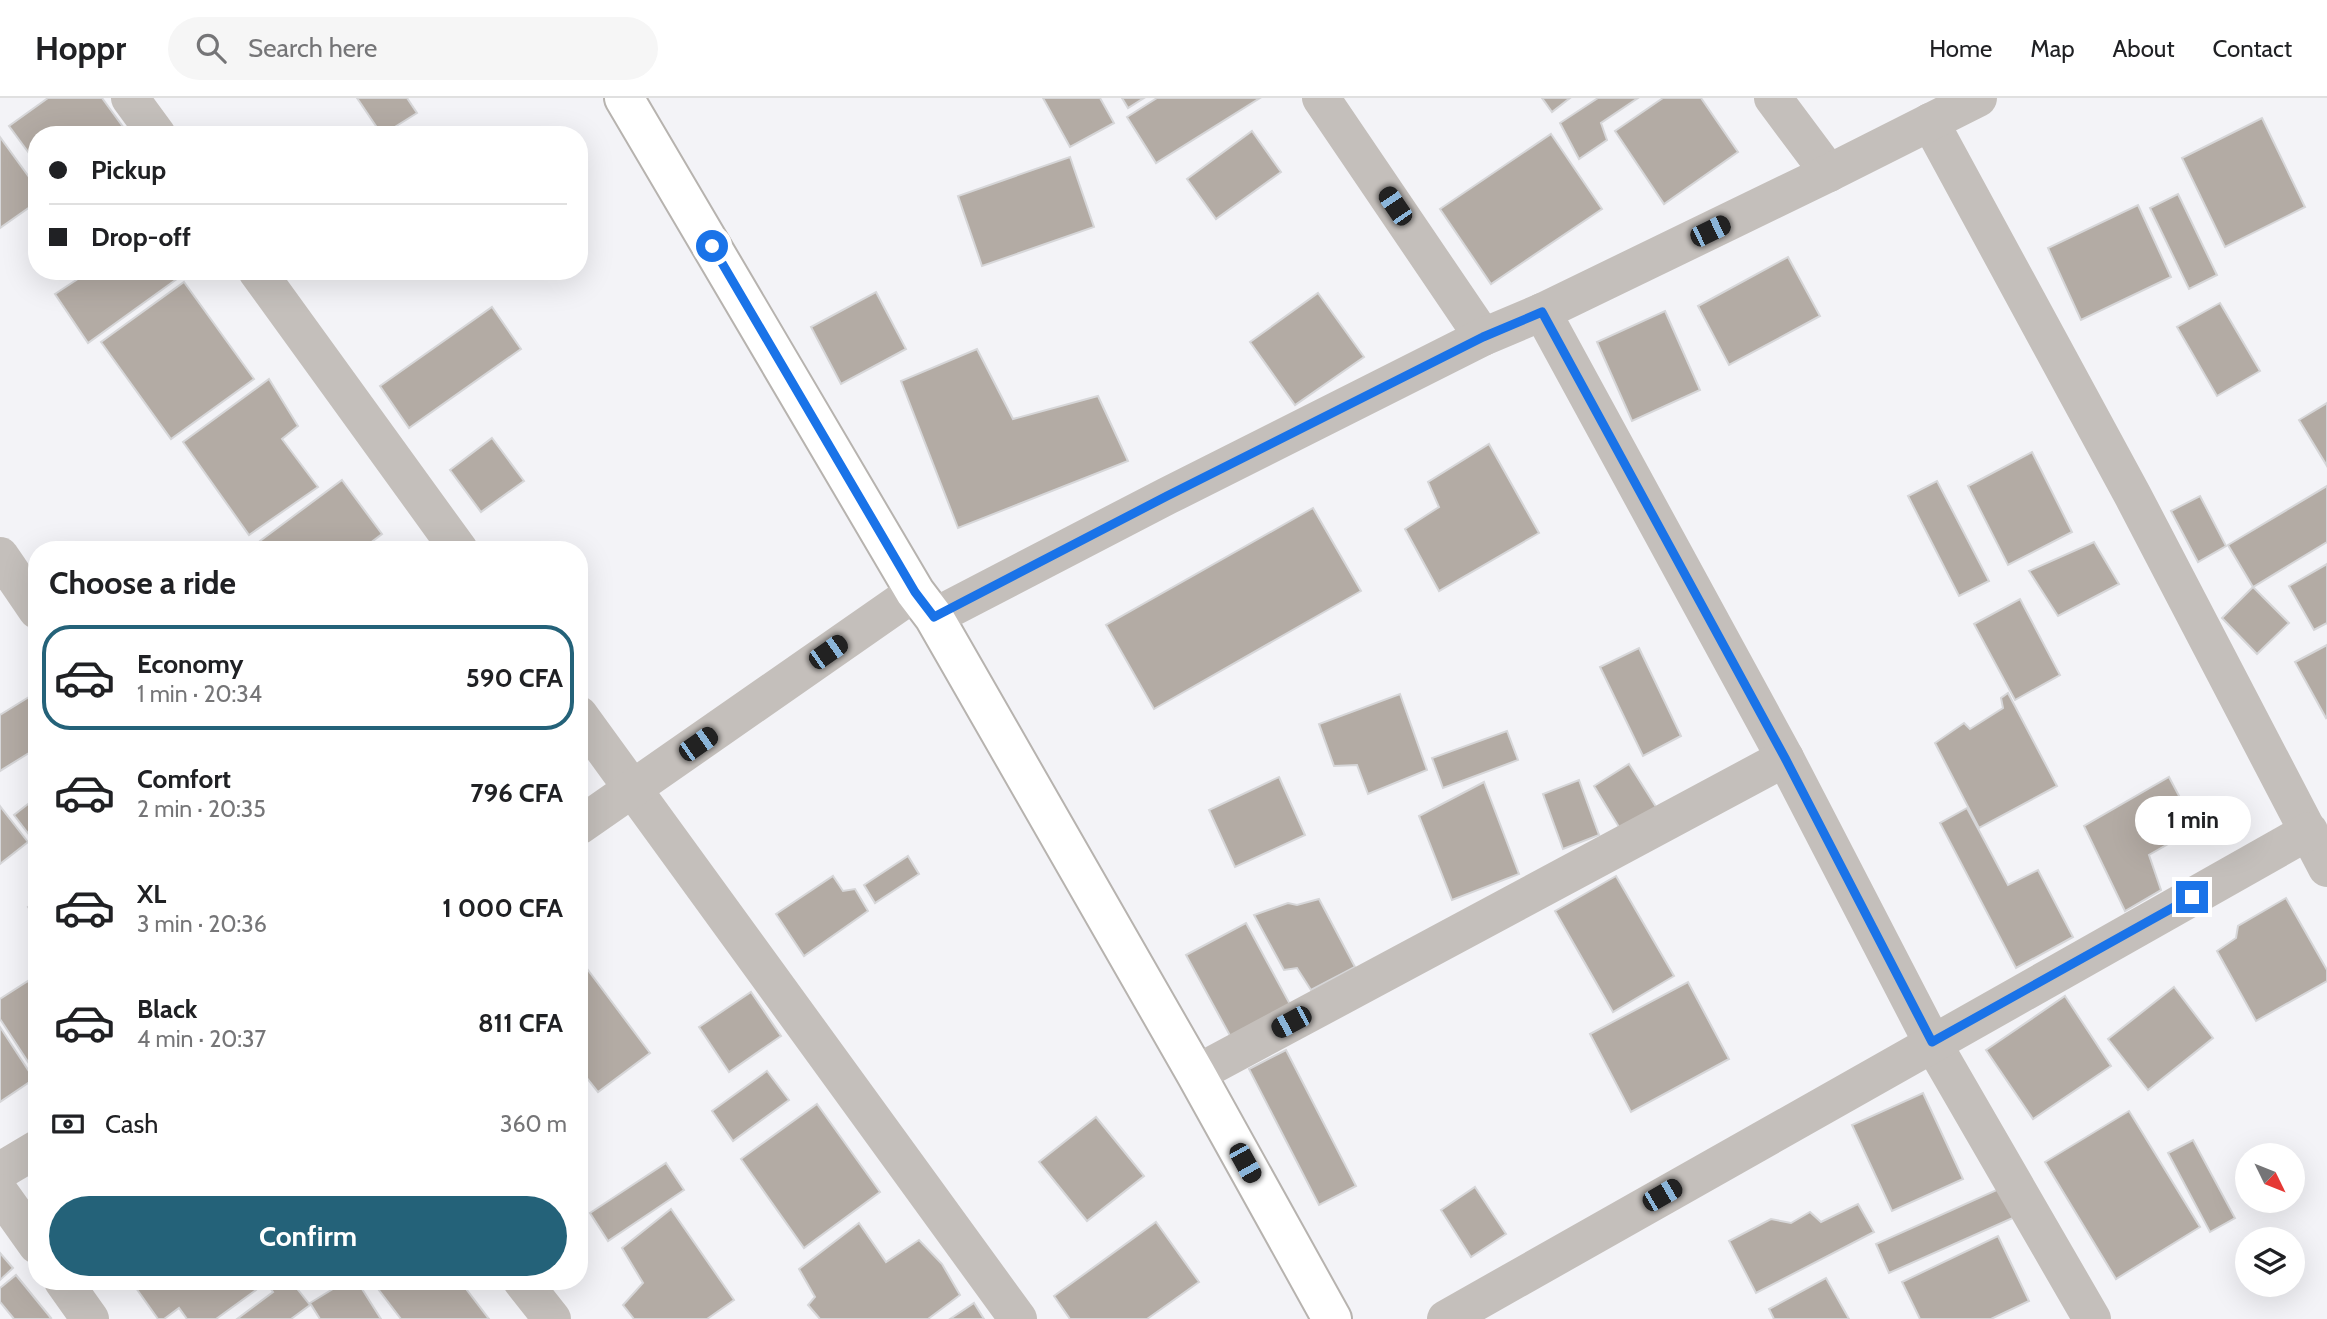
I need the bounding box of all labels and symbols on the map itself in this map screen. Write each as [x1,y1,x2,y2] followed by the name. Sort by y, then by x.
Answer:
[1375,183,1416,229] car
[1687,212,1734,250] car
[696,230,728,262] route start
[805,631,852,673] car
[675,723,722,765] car
[2134,796,2250,844] callout: 1 min
[2176,881,2208,913] route end
[1268,1003,1315,1041] car
[1226,1140,1265,1186] car
[2235,1143,2305,1213] north arrow
[1639,1175,1686,1215] car

